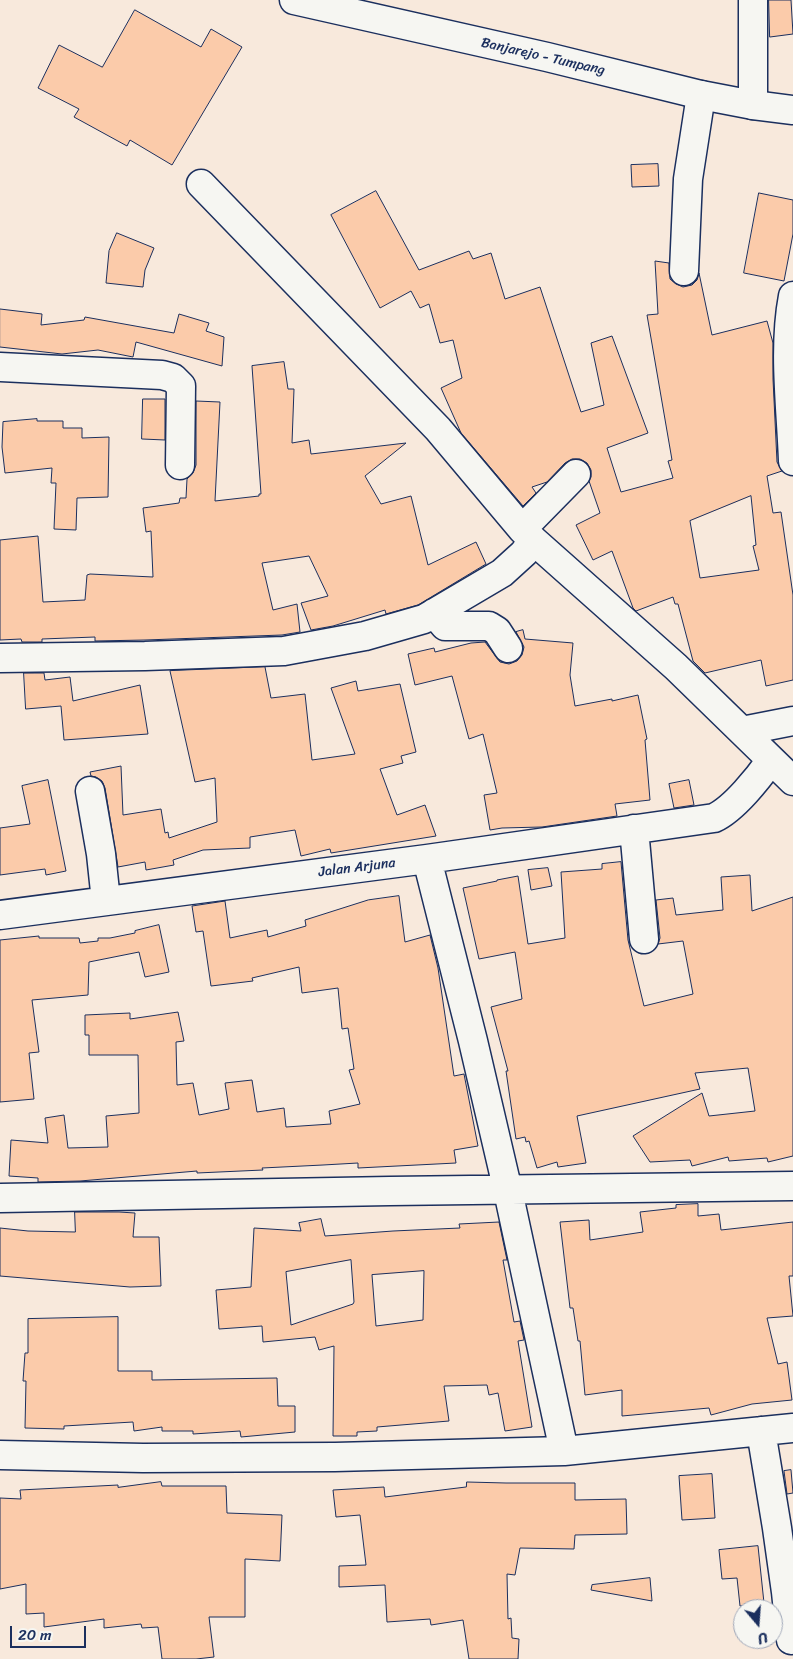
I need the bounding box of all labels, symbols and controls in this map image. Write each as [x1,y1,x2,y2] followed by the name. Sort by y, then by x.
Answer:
[479,35,607,79] street label: Banjarejo - Tumpang
[318,855,396,881] street label: Jalan Arjuna
[733,1599,783,1649] north arrow
[12,1616,89,1648] scale bar
[18,1622,52,1648] text: 20 m
[754,1624,771,1651] text: U

